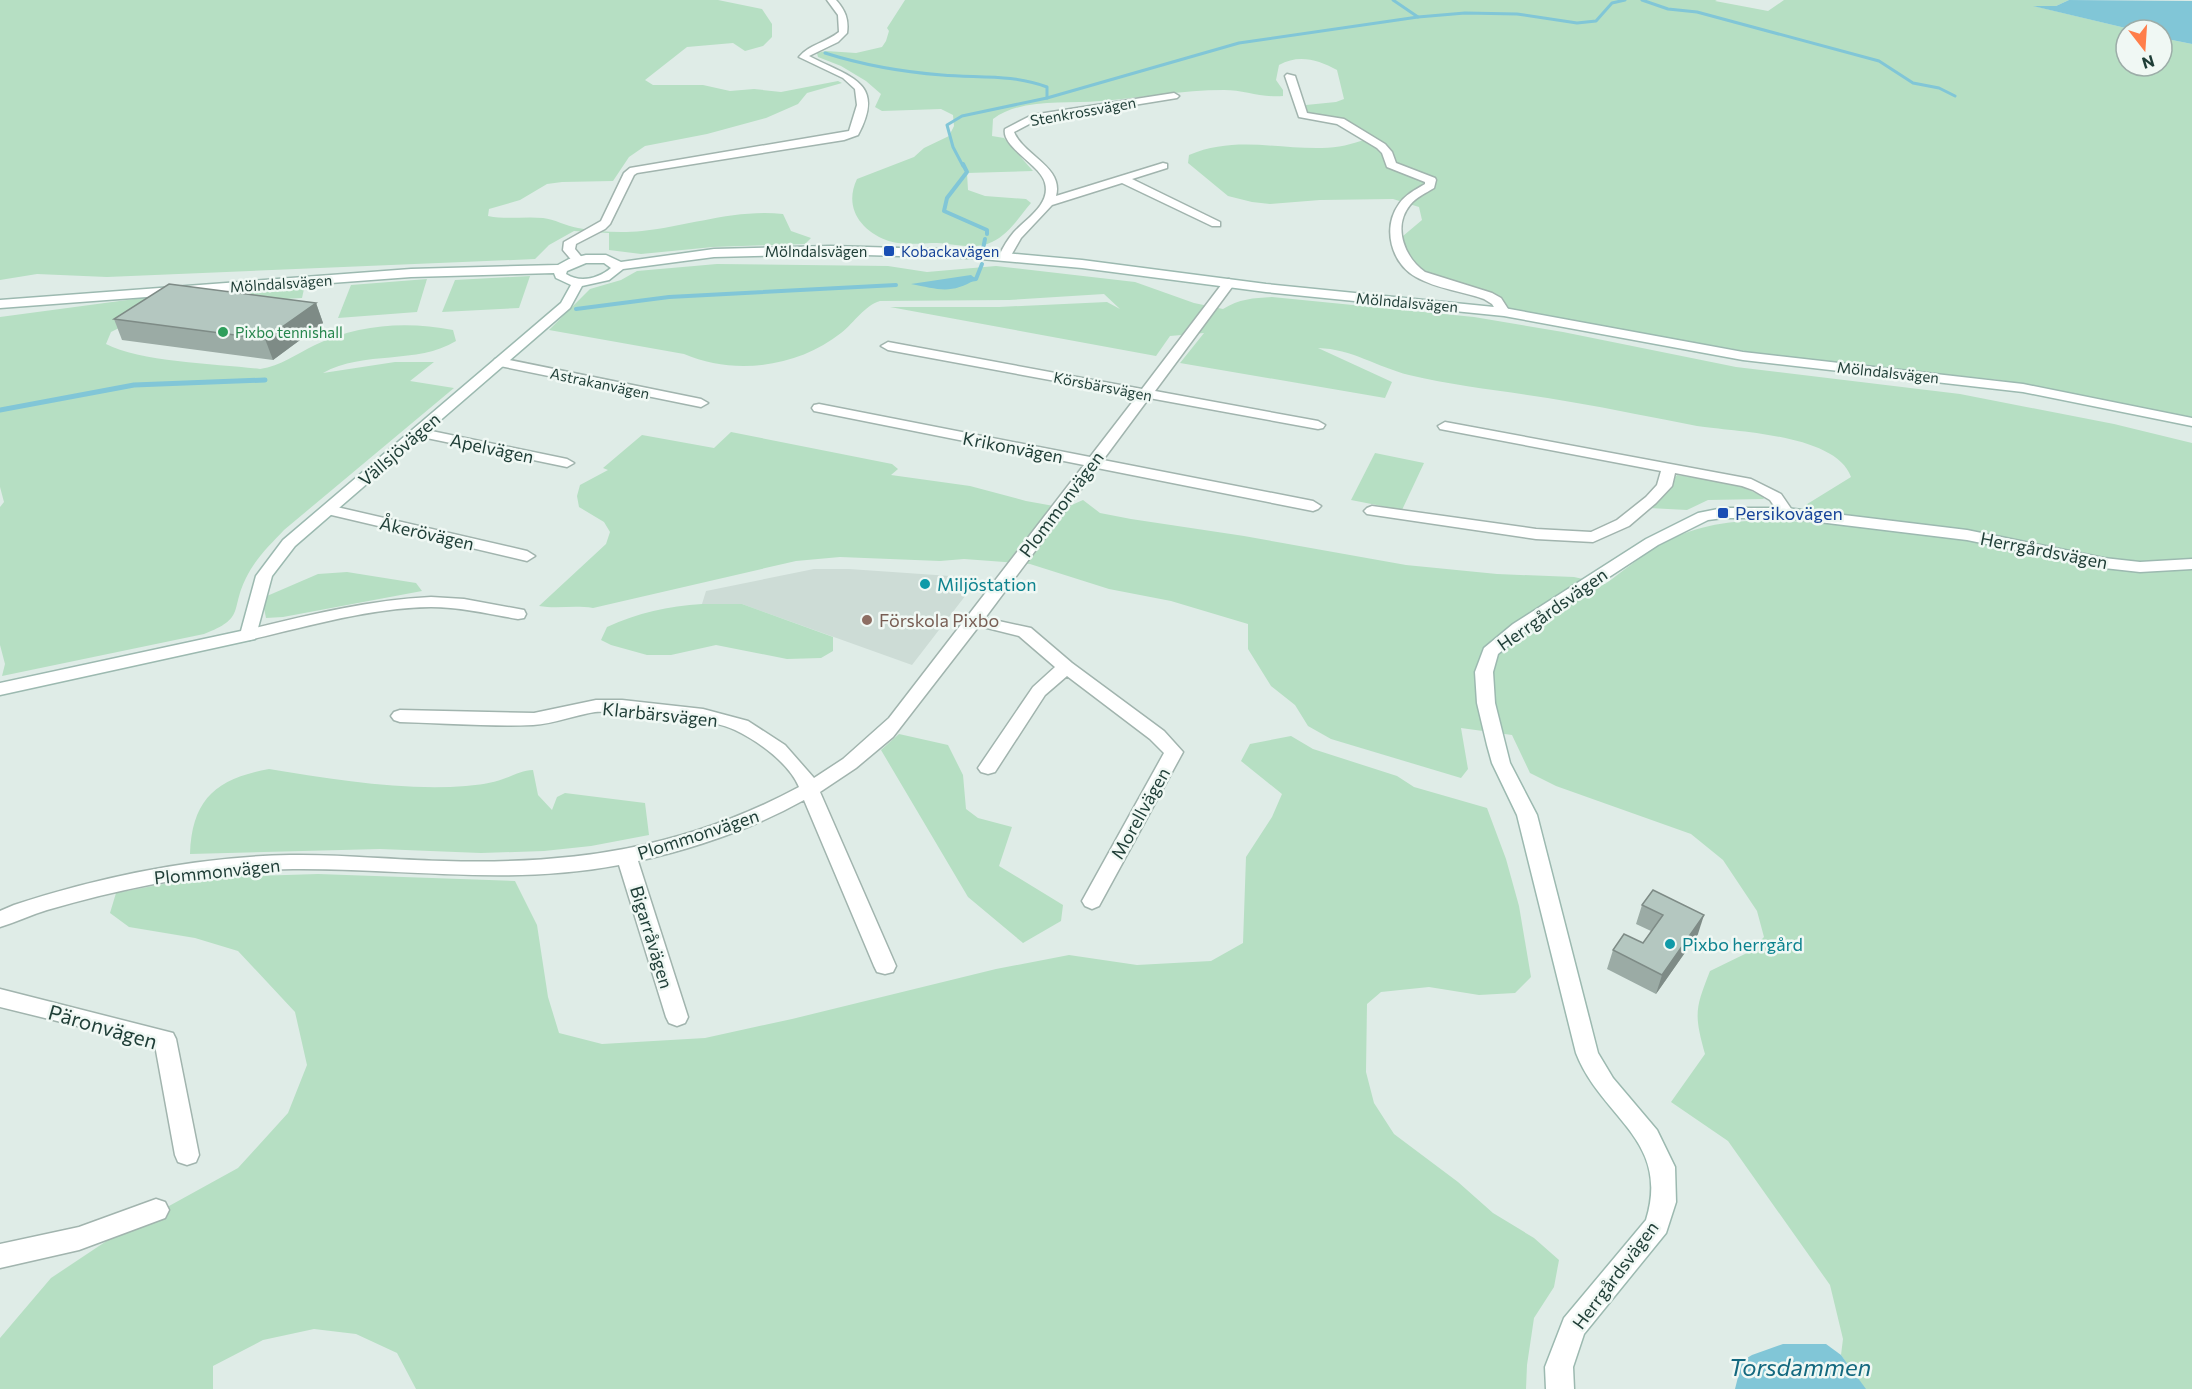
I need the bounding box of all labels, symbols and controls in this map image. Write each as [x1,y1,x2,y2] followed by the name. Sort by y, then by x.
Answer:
[2114,18,2174,78] north arrow
[2140,52,2157,74] text: N
[1029,93,1137,129] street label: Stenkrossvägen
[765,242,867,260] street label: Mölndalsvägen
[901,242,999,260] place label: Kobackavägen
[882,244,896,258] marker: Kobackavägen
[229,270,333,296] street label: Mölndalsvägen
[1355,289,1459,315] street label: Mölndalsvägen
[235,323,343,341] place label: Pixbo tennishall
[216,325,230,339] marker: Pixbo tennishall
[1836,358,1940,386] street label: Mölndalsvägen
[549,364,651,402] street label: Astrakanvägen
[1052,368,1154,404] street label: Körsbärsvägen
[354,408,444,490] street label: Vällsjövägen
[961,426,1065,468] street label: Krikonvägen
[448,428,536,468] street label: Apelvägen
[1014,447,1108,561] street label: Plommonvägen
[1735,502,1843,524] place label: Persikovägen
[1716,506,1730,520] marker: Persikovägen
[378,511,476,555] street label: Åkerövägen
[1978,527,2110,573] street label: Herrgårdsvägen
[1493,563,1611,655] street label: Herrgårdsvägen
[937,573,1037,595] place label: Miljöstation
[918,577,932,591] marker: Miljöstation
[879,609,999,631] place label: Förskola Pixbo
[860,613,874,627] marker: Förskola Pixbo
[601,697,719,731] street label: Klarbärsvägen
[1106,763,1174,863] street label: Morellvägen
[634,804,762,864] street label: Plommonvägen
[153,853,281,889] street label: Plommonvägen
[626,883,678,991] street label: Bigarråvägen
[1682,933,1803,955] place label: Pixbo herrgård
[1663,937,1677,951] marker: Pixbo herrgård
[46,999,160,1053] street label: Päronvägen
[1567,1217,1663,1333] street label: Herrgårdsvägen
[1729,1352,1871,1381] water label: Torsdammen

